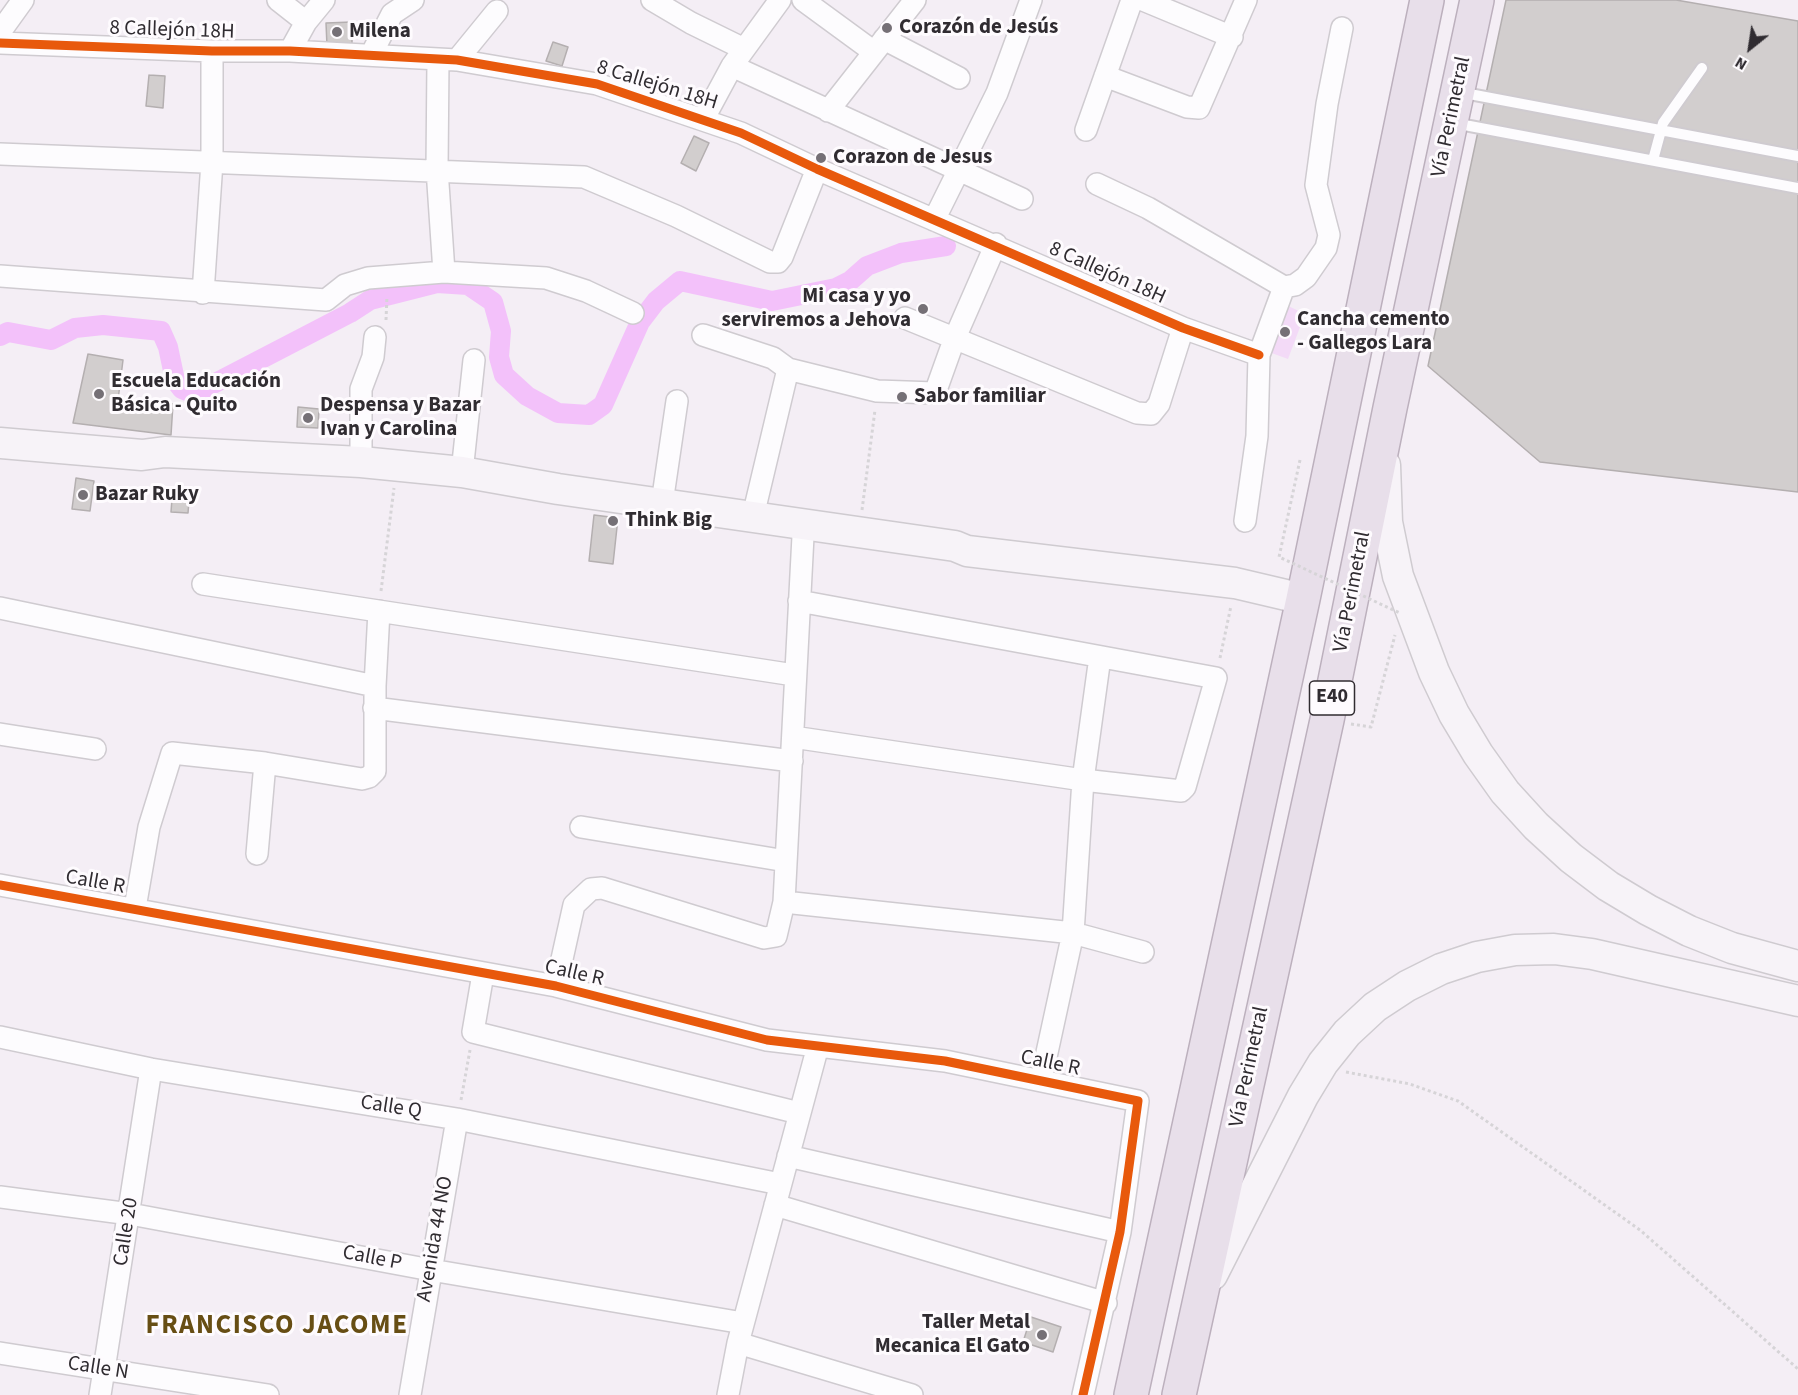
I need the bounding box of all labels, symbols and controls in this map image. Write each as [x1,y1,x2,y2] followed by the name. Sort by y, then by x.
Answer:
[899,15,1058,41] place label: Corazón de Jesús
[109,16,235,46] street label: 8 Callejón 18H
[1720,18,1780,78] north arrow
[349,19,411,45] place label: Milena
[880,21,894,35] marker: Corazón de Jesús
[330,25,344,39] marker: Milena
[1731,51,1751,76] text: N
[1427,54,1477,180] street label: Vía Perimetral
[593,56,721,116] street label: 8 Callejón 18H
[833,145,992,171] place label: Corazon de Jesus
[814,151,828,165] marker: Corazon de Jesus
[1045,237,1169,311] street label: 8 Callejón 18H
[722,284,911,334] place label: Mi casa y yo serviremos a Jehova
[916,302,930,316] marker: Mi casa y yo serviremos a Jehova
[1297,307,1450,357] place label: Cancha cemento - Gallegos Lara
[1278,325,1292,339] marker: Cancha cemento - Gallegos Lara
[111,369,281,419] place label: Escuela Educación Básica - Quito
[914,384,1046,410] place label: Sabor familiar
[92,387,106,401] marker: Escuela Educación Básica - Quito
[895,390,909,404] marker: Sabor familiar
[320,393,481,443] place label: Despensa y Bazar Ivan y Carolina
[301,411,315,425] marker: Despensa y Bazar Ivan y Carolina
[95,482,199,508] place label: Bazar Ruky
[76,488,90,502] marker: Bazar Ruky
[625,508,712,534] place label: Think Big
[606,514,620,528] marker: Think Big
[1329,529,1377,655] street label: Vía Perimetral
[1310,681,1354,715] road number: E40
[63,865,127,901] street label: Calle R
[542,955,606,993] street label: Calle R
[1225,1004,1275,1130] street label: Vía Perimetral
[1018,1045,1082,1083] street label: Calle R
[358,1091,424,1125] street label: Calle Q
[413,1174,459,1304] street label: Avenida 44 NO
[109,1196,145,1268] street label: Calle 20
[340,1241,404,1277] street label: Calle P
[875,1310,1030,1360] place label: Taller Metal Mecanica El Gato
[146,1311,408,1343] district label: FRANCISCO JACOME
[1035,1328,1049,1342] marker: Taller Metal Mecanica El Gato
[66,1352,130,1386] street label: Calle N

